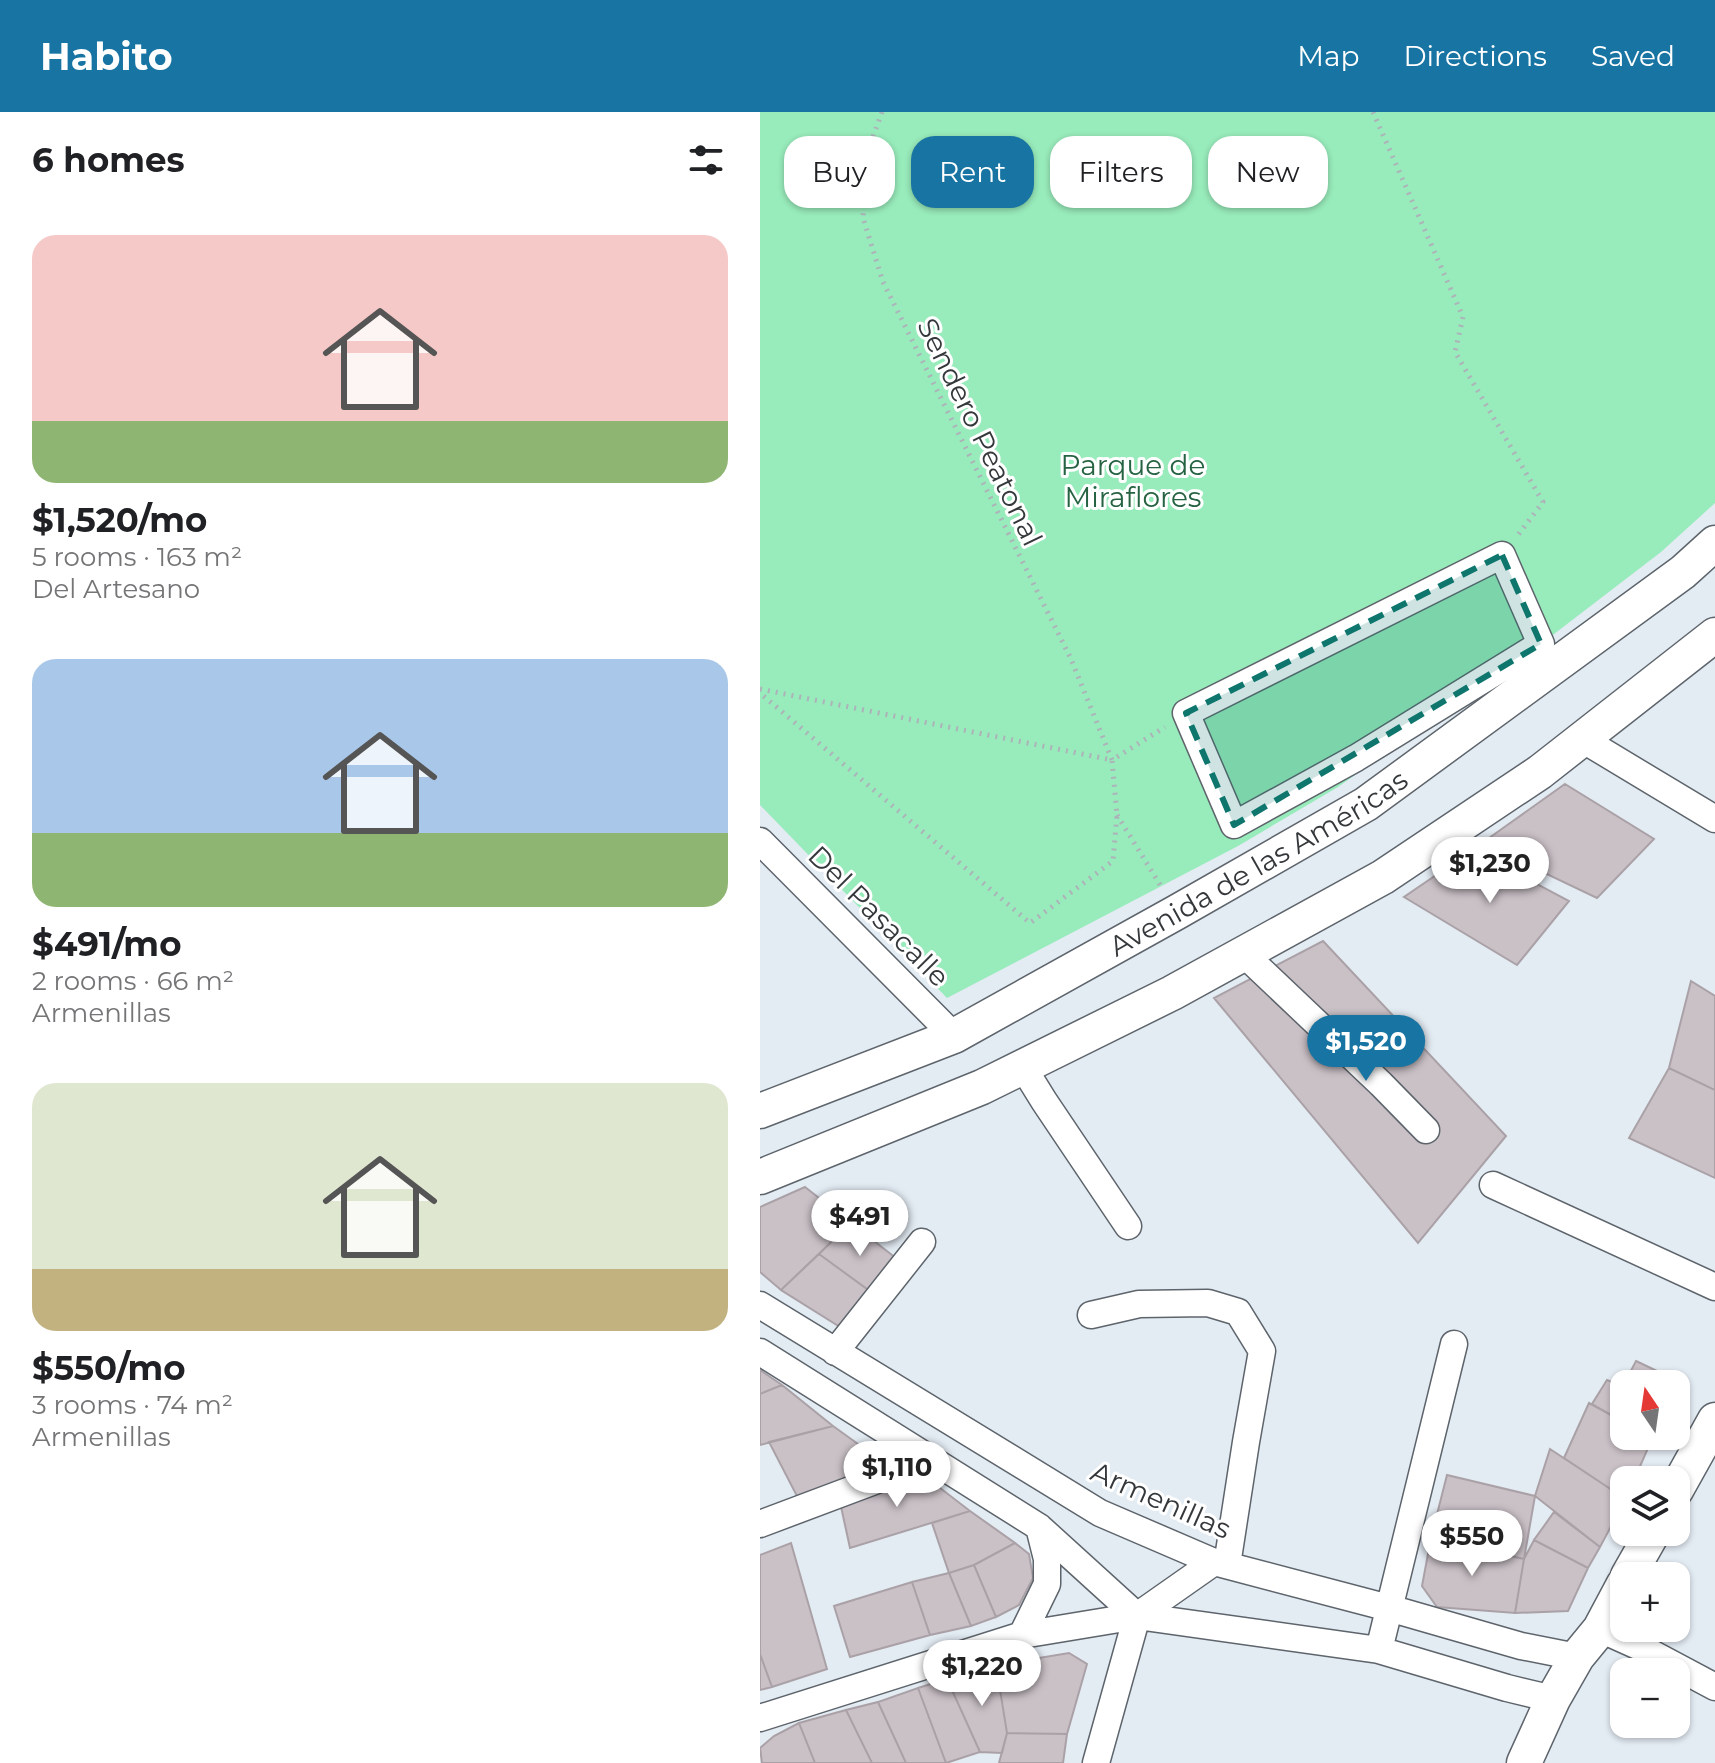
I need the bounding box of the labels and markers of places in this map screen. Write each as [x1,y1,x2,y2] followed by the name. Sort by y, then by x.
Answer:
[1425,837,1555,905] pin: $1,230
[1301,1015,1431,1083] pin: $1,520
[813,1190,907,1258] pin: $491
[832,1441,962,1509] pin: $1,110
[1425,1510,1519,1578] pin: $550
[917,1640,1047,1708] pin: $1,220

